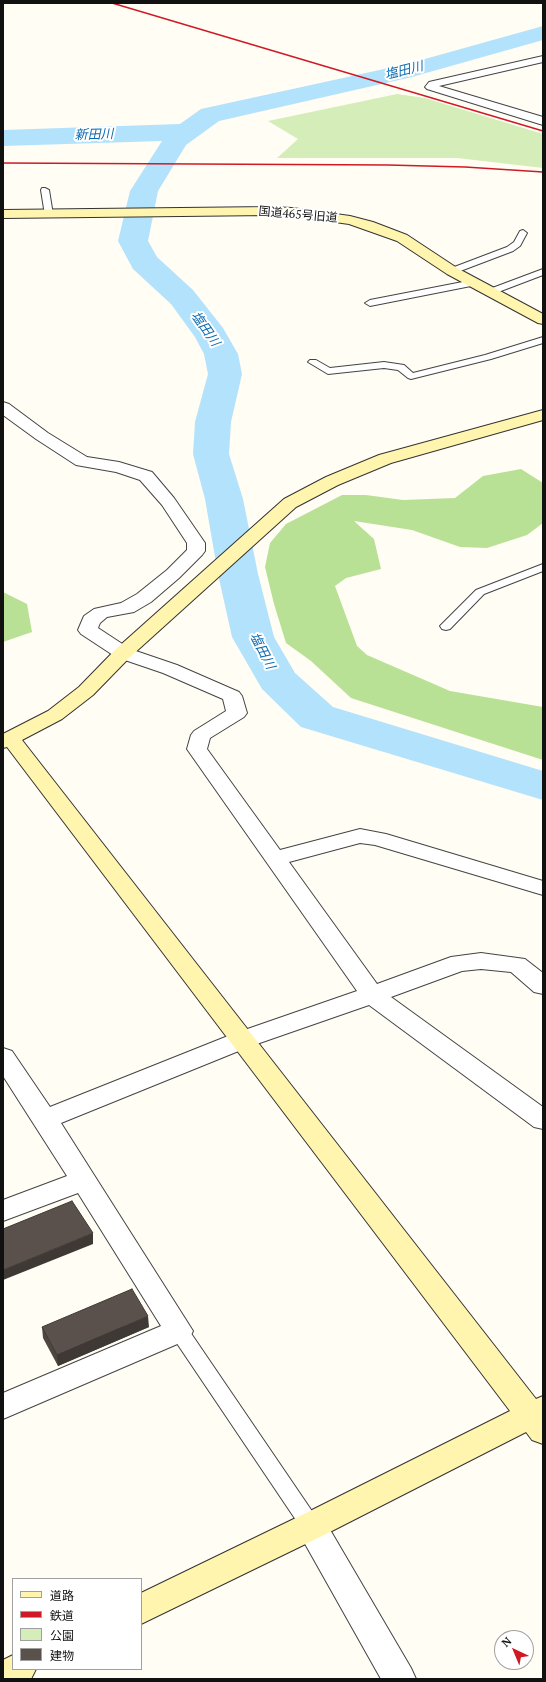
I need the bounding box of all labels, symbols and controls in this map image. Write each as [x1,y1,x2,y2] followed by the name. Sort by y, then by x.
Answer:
[383,59,425,83] water label: 塩田川
[74,127,114,143] water label: 新田川
[258,204,338,226] street label: 国道465号旧道
[187,309,223,349] water label: 塩田川
[246,630,278,672] water label: 塩田川
[12,1578,142,1670] legend
[50,1588,74,1603] text: 道路
[50,1608,74,1623] text: 鉄道
[50,1628,74,1643] text: 公園
[494,1630,534,1670] north arrow
[498,1634,514,1650] text: N
[50,1648,74,1663] text: 建物

